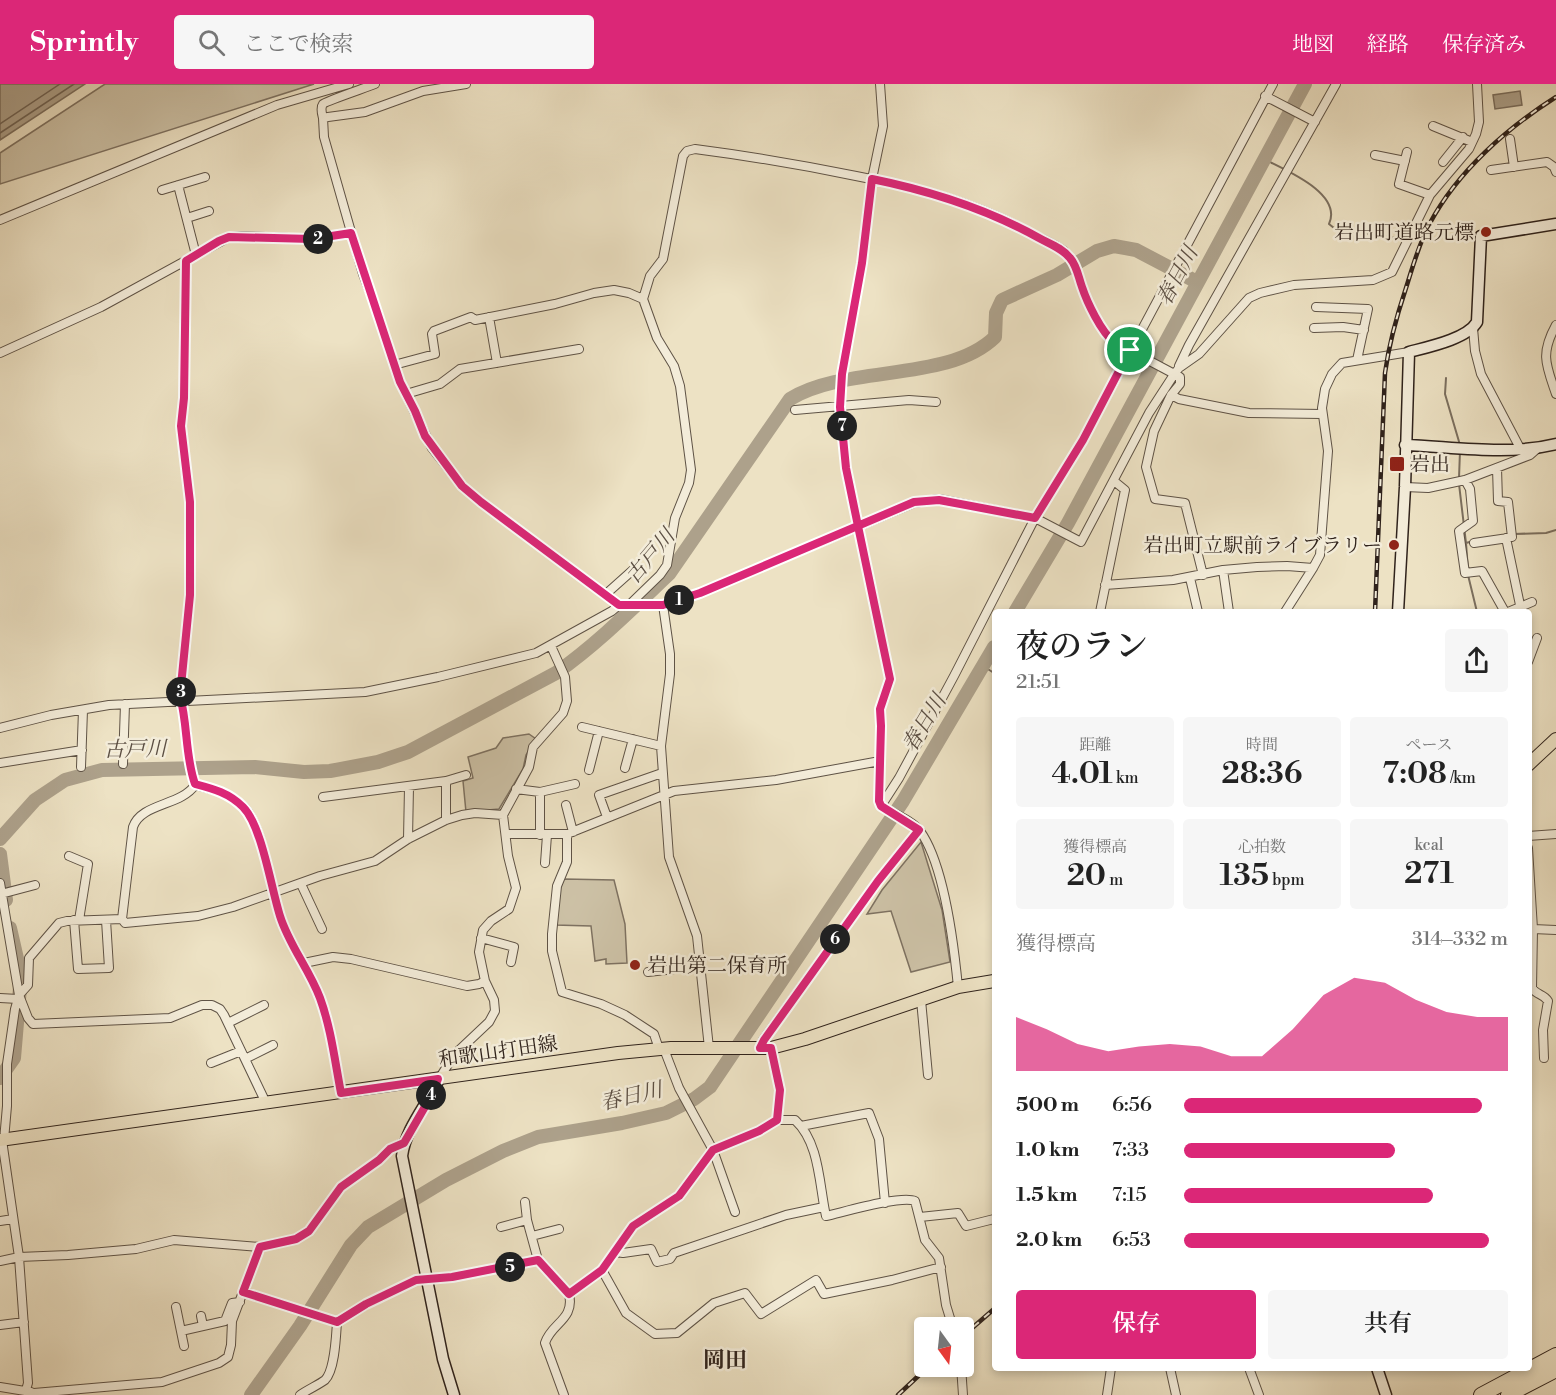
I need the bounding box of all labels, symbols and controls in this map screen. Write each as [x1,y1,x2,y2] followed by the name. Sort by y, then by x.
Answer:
[174,15,594,69] search box
[30,25,138,60] text: Sprintly
[195,26,228,59] icon: search
[243,31,353,58] text: ここで検索
[1292,32,1334,58] text: 地図
[1367,32,1409,58] text: 経路
[1442,32,1526,58] text: 保存済み
[1334,221,1474,246] place label: 岩出町道路元標
[303,224,333,254] pin: 2
[1479,225,1493,239] marker: 岩出町道路元標
[313,229,323,249] text: 2
[1152,241,1205,310] water label: 春日川
[1104,324,1155,375] pin
[1113,333,1146,366] icon: arrive
[827,411,857,441] pin: 7
[837,416,847,436] text: 7
[1410,453,1450,478] place label: 岩出
[1388,455,1406,473] marker: 岩出
[621,523,682,589] water label: 古戸川
[1143,534,1382,559] place label: 岩出町立駅前ライブラリー
[1387,538,1401,552] marker: 岩出町立駅前ライブラリー
[664,585,694,615] pin: 1
[675,590,683,610] text: 1
[1016,627,1148,668] text: 夜のラン
[1445,629,1508,692] button: share
[1016,670,1060,695] text: 21:51
[166,677,196,707] pin: 3
[176,682,186,702] text: 3
[897,688,953,757] water label: 春日川
[1079,735,1111,755] text: 距離
[1246,735,1278,755] text: 時間
[1405,735,1453,755] text: ペース
[103,736,169,764] water label: 古戸川
[1052,755,1113,793] text: 4.01
[1221,755,1303,793] text: 28:36
[1382,755,1447,793] text: 7:08
[1113,768,1138,788] text: km
[1447,768,1476,788] text: /km
[1414,835,1444,855] text: kcal
[1063,837,1127,857] text: 獲得標高
[1238,837,1286,857] text: 心拍数
[1404,855,1454,893] text: 271
[1067,857,1106,895] text: 20
[1219,857,1269,895] text: 135
[1106,870,1123,890] text: m
[1269,870,1305,890] text: bpm
[820,924,850,954] pin: 6
[1412,927,1508,952] text: 314–332 m
[830,929,840,949] text: 6
[1016,932,1096,957] text: 獲得標高
[647,954,787,979] place label: 岩出第二保育所
[628,958,642,972] marker: 岩出第二保育所
[437,1032,559,1073] street label: 和歌山打田線
[598,1077,667,1117] water label: 春日川
[416,1080,446,1110] pin: 4
[426,1085,436,1105] text: 4
[1016,1093,1079,1118] text: 500 m
[1112,1093,1152,1118] text: 6:56
[1016,1138,1080,1163] text: 1.0 km
[1112,1138,1149,1163] text: 7:33
[1016,1183,1077,1208] text: 1.5 km
[1112,1183,1146,1208] text: 7:15
[1016,1228,1082,1253] text: 2.0 km
[1112,1228,1151,1253] text: 6:53
[495,1252,525,1282] pin: 5
[505,1257,515,1277] text: 5
[1016,1290,1256,1359] button: 保存
[1268,1290,1508,1359] button: 共有
[914,1317,974,1377] north arrow
[914,1317,974,1377] map controls
[703,1347,747,1374] district label: 岡田

